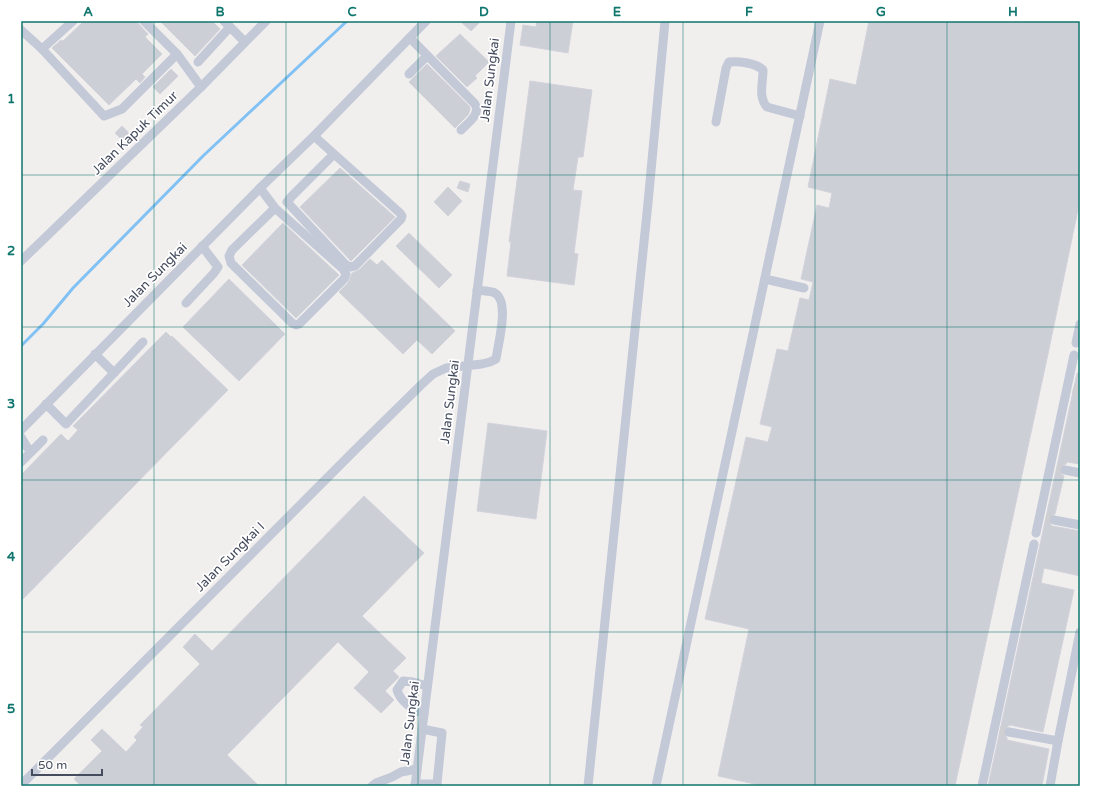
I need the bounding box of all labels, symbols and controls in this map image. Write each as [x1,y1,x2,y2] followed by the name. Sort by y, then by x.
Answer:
[83,4,93,20] text: A
[215,4,225,20] text: B
[347,4,357,20] text: C
[479,4,489,20] text: D
[613,4,621,20] text: E
[745,4,753,20] text: F
[876,4,886,20] text: G
[1008,4,1018,20] text: H
[477,37,503,123] street label: Jalan Sungkai
[89,88,181,178] street label: Jalan Kapuk Timur
[7,91,15,107] text: 1
[119,239,191,311] street label: Jalan Sungkai
[7,243,15,259] text: 2
[437,359,463,445] street label: Jalan Sungkai
[7,396,15,412] text: 3
[192,519,268,595] street label: Jalan Sungkai I
[7,549,16,565] text: 4
[397,680,423,766] street label: Jalan Sungkai
[7,701,15,717] text: 5
[32,751,102,777] scale bar
[38,758,67,772] text: 50 m

